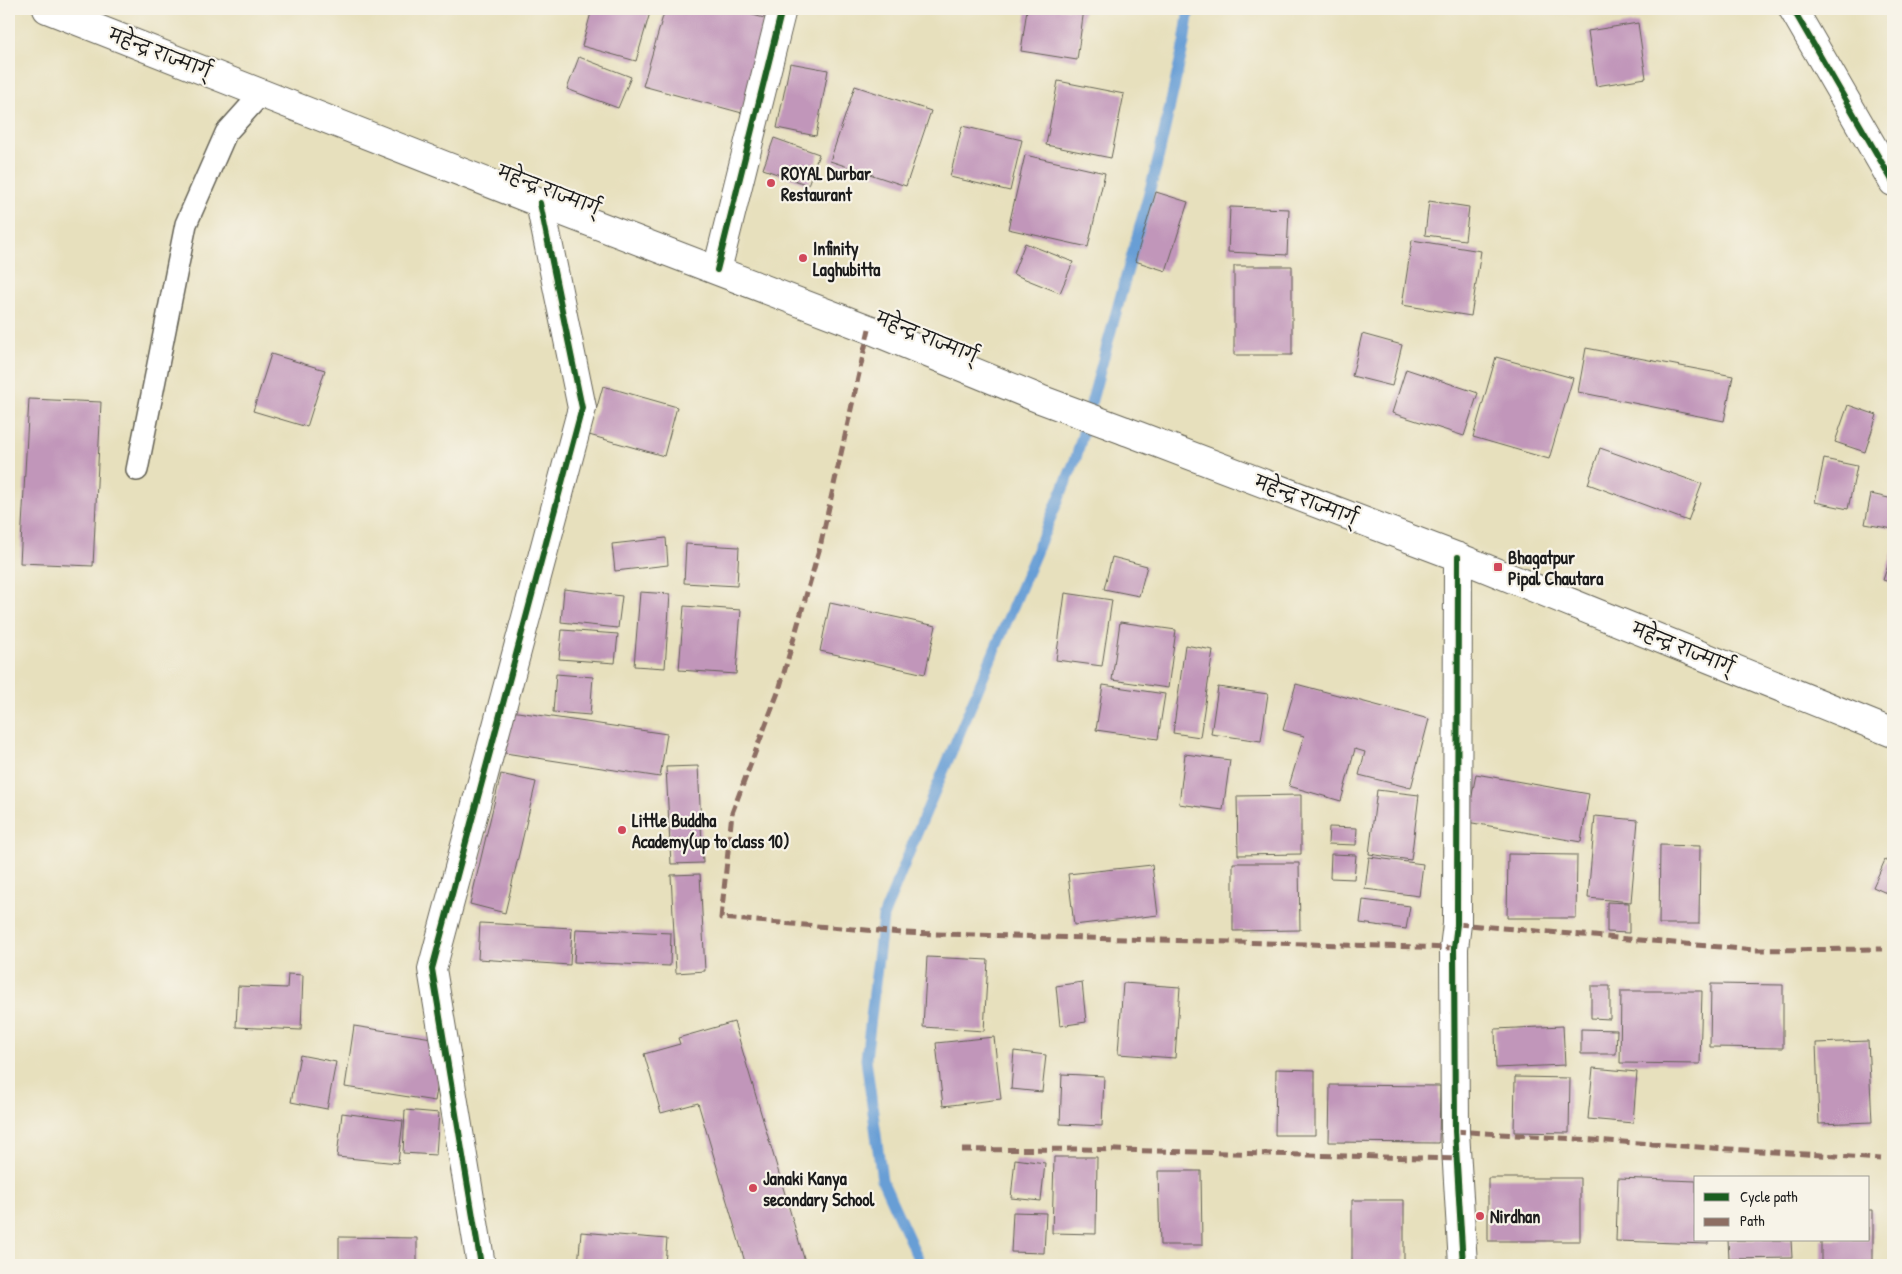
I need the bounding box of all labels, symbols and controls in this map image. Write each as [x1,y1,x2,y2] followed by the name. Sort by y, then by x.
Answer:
[104,19,217,85] street label: महेन्द्र राज्मार्ग्
[493,156,606,222] street label: महेन्द्र राज्मार्ग्
[781,161,871,207] place label: ROYAL Durbar Restaurant
[765,177,777,189] marker: ROYAL Durbar Restaurant
[813,236,881,283] place label: Infinity Laghubitta
[797,252,809,264] marker: Infinity Laghubitta
[871,302,984,370] street label: महेन्द्र राज्मार्ग्
[1250,466,1363,532] street label: महेन्द्र राज्मार्ग्
[1508,545,1604,592] place label: Bhagatpur Pipal Chautara
[1492,561,1504,573] marker: Bhagatpur Pipal Chautara
[1627,613,1740,681] street label: महेन्द्र राज्मार्ग्
[632,808,789,855] place label: Little Buddha Academy(up to class 10)
[616,824,628,836] marker: Little Buddha Academy(up to class 10)
[763,1166,876,1213] place label: Janaki Kanya secondary School
[1694,1176,1870,1242] legend
[747,1182,759,1194] marker: Janaki Kanya secondary School
[1740,1186,1798,1207] text: Cycle path
[1490,1204,1540,1229] place label: Nirdhan
[1474,1210,1486,1222] marker: Nirdhan
[1740,1210,1765,1231] text: Path

